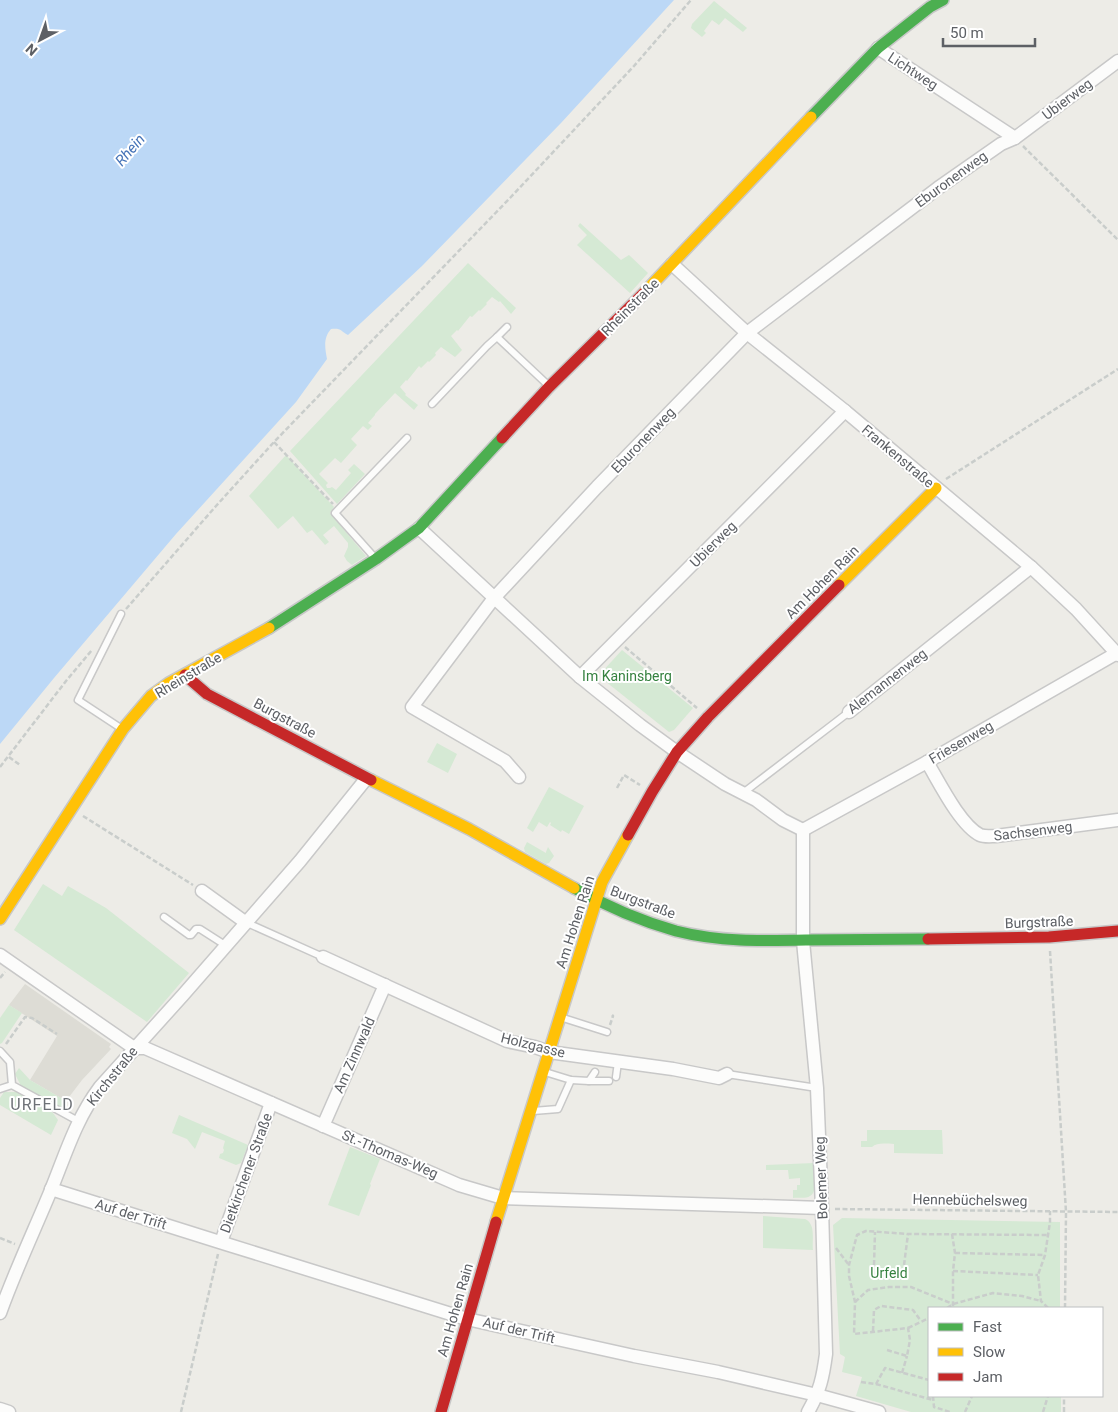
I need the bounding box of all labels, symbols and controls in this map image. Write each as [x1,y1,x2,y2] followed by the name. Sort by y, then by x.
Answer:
[15,15,65,65] north arrow
[943,15,1036,47] scale bar
[950,24,984,42] text: 50 m
[22,41,40,59] text: N
[885,49,941,93] street label: Lichtweg
[1039,75,1095,123] street label: Ubierweg
[111,130,149,170] water label: Rhein
[912,148,990,210] street label: Eburonenweg
[598,275,662,339] street label: Rheinstraße
[608,404,678,476] street label: Eburonenweg
[859,421,937,491] street label: Frankenstraße
[687,518,739,570] street label: Ubierweg
[782,542,862,622] street label: Am Hohen Rain
[844,645,930,717] street label: Alemannenweg
[152,649,224,701] street label: Rheinstraße
[582,668,672,684] park label: Im Kaninsberg
[251,695,319,741] street label: Burgstraße
[926,717,996,767] street label: Friesenweg
[993,818,1073,844] street label: Sachsenweg
[552,874,598,970] street label: Am Hohen Rain
[608,882,678,922] street label: Burgstraße
[1004,913,1074,931] street label: Burgstraße
[330,1014,378,1096] street label: Am Zinnwald
[499,1029,567,1061] street label: Holzgasse
[83,1043,141,1109] street label: Kirchstraße
[10,1095,74,1114] district label: URFELD
[217,1111,275,1235] street label: Dietkirchener Straße
[339,1127,441,1181] street label: St.-Thomas-Weg
[812,1136,830,1220] street label: Bolemer Weg
[912,1191,1028,1209] street label: Hennebüchelsweg
[93,1196,169,1233] street label: Auf der Trift
[434,1261,476,1359] street label: Am Hohen Rain
[870,1265,908,1281] park label: Urfeld
[928,1307,1103,1397] legend
[481,1314,557,1346] street label: Auf der Trift
[973,1318,1002,1336] text: Fast
[973,1343,1005,1361] text: Slow
[973,1368,1003,1386] text: Jam

